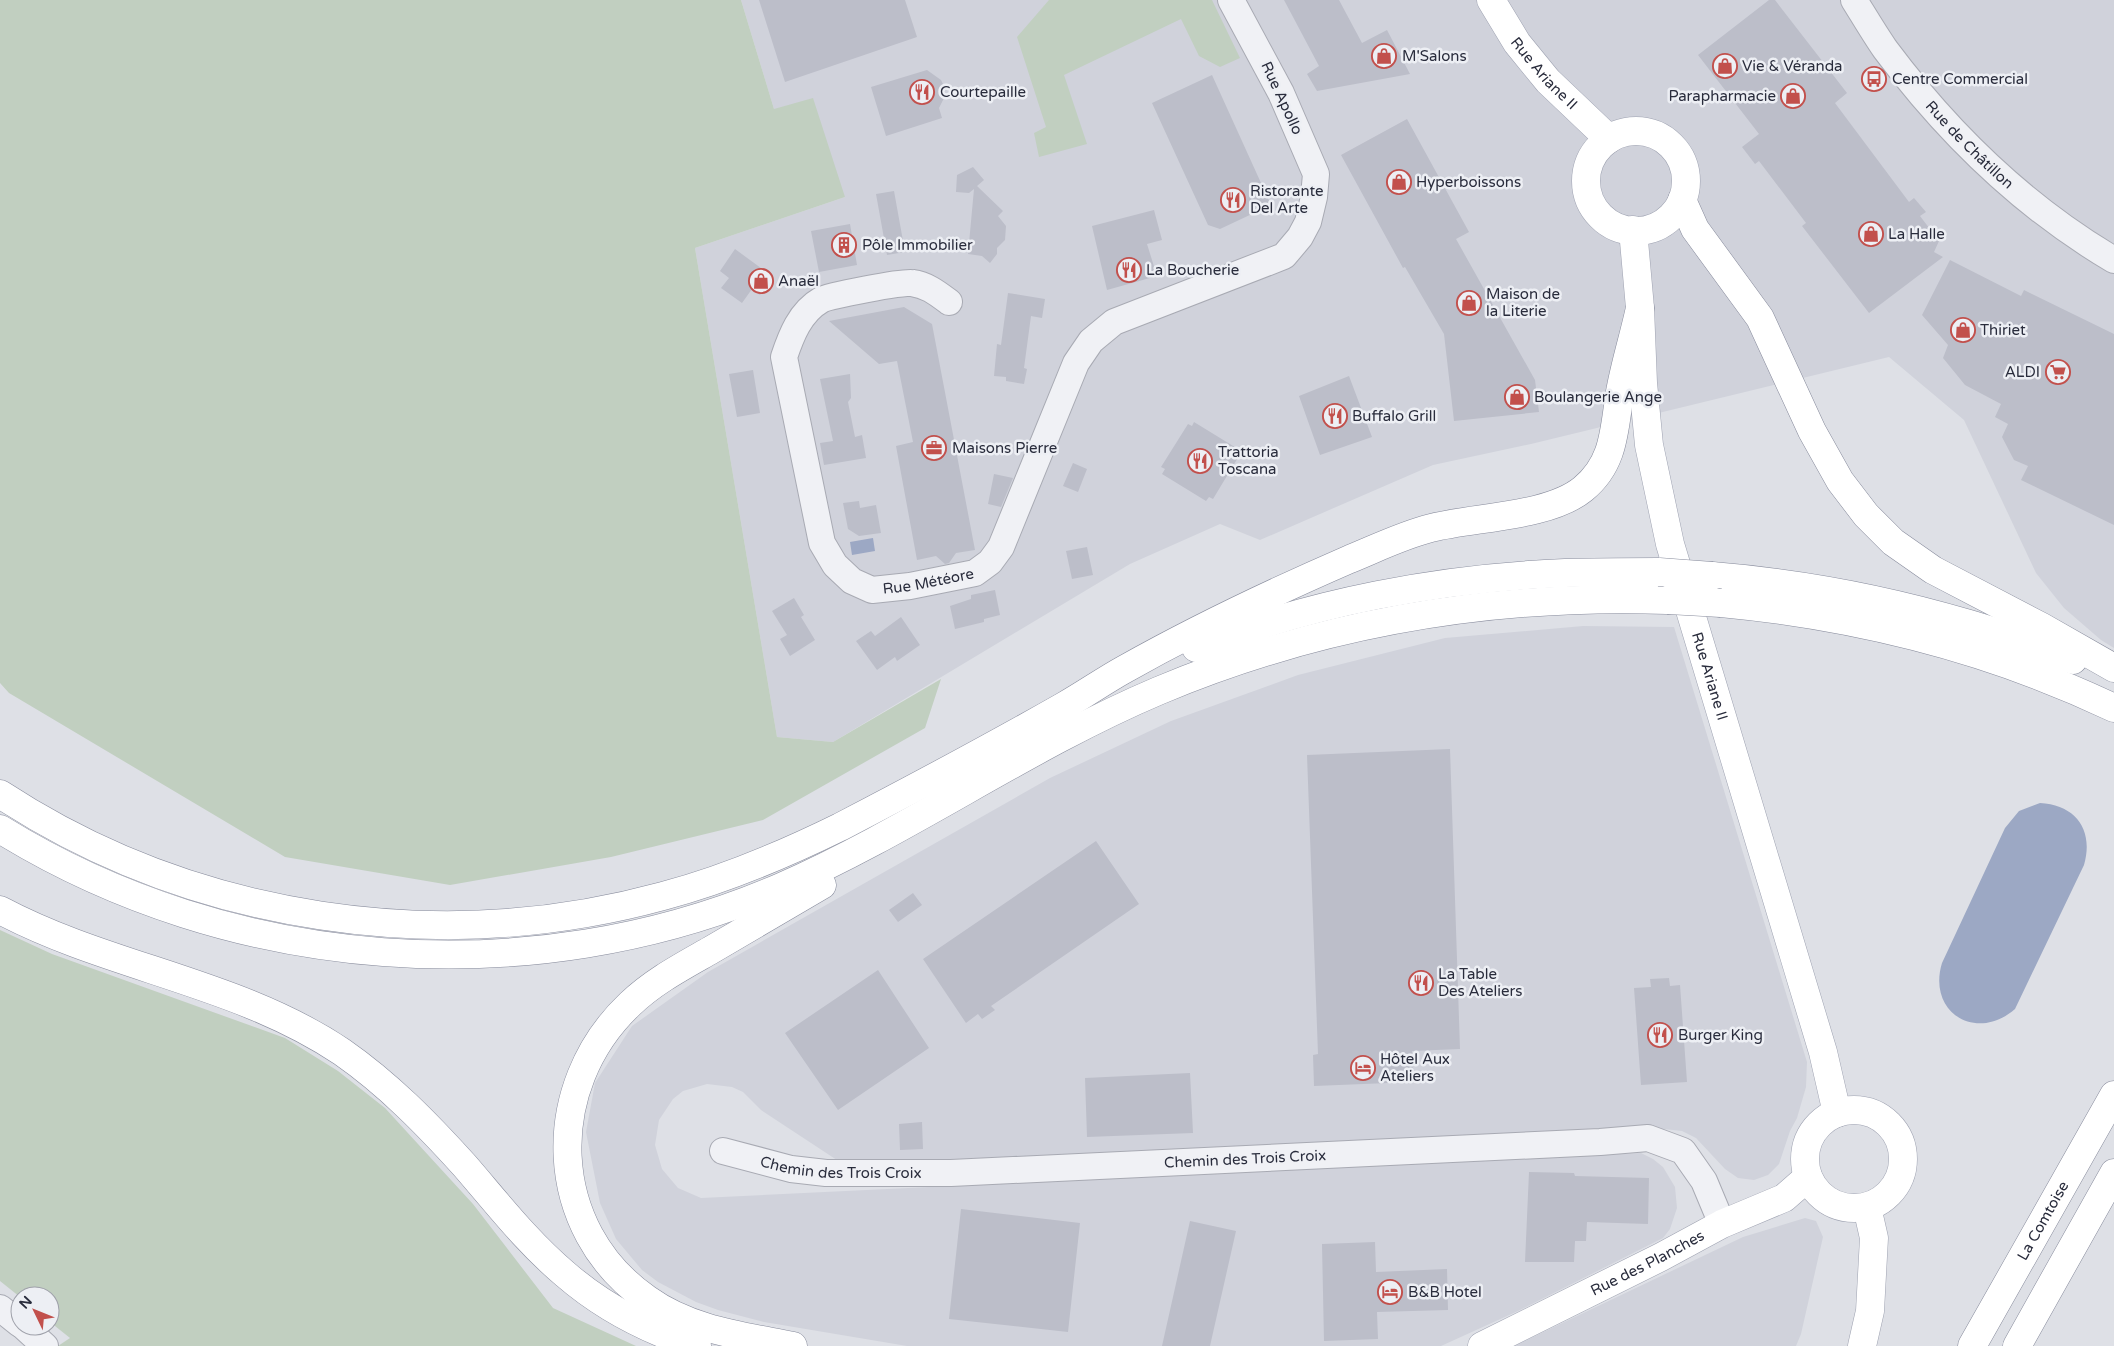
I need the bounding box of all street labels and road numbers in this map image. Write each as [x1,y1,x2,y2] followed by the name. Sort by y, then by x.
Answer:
[1507,33,1581,113] street label: Rue Ariane II
[1257,59,1307,137] street label: Rue Apollo
[1922,97,2017,193] street label: Rue de Châtillon
[882,564,975,598] street label: Rue Météore
[1688,630,1732,723] street label: Rue Ariane II
[1164,1146,1327,1172] street label: Chemin des Trois Croix
[758,1152,922,1182] street label: Chemin des Trois Croix
[2013,1178,2072,1263] street label: La Comtoise
[1587,1226,1707,1300] street label: Rue des Planches

